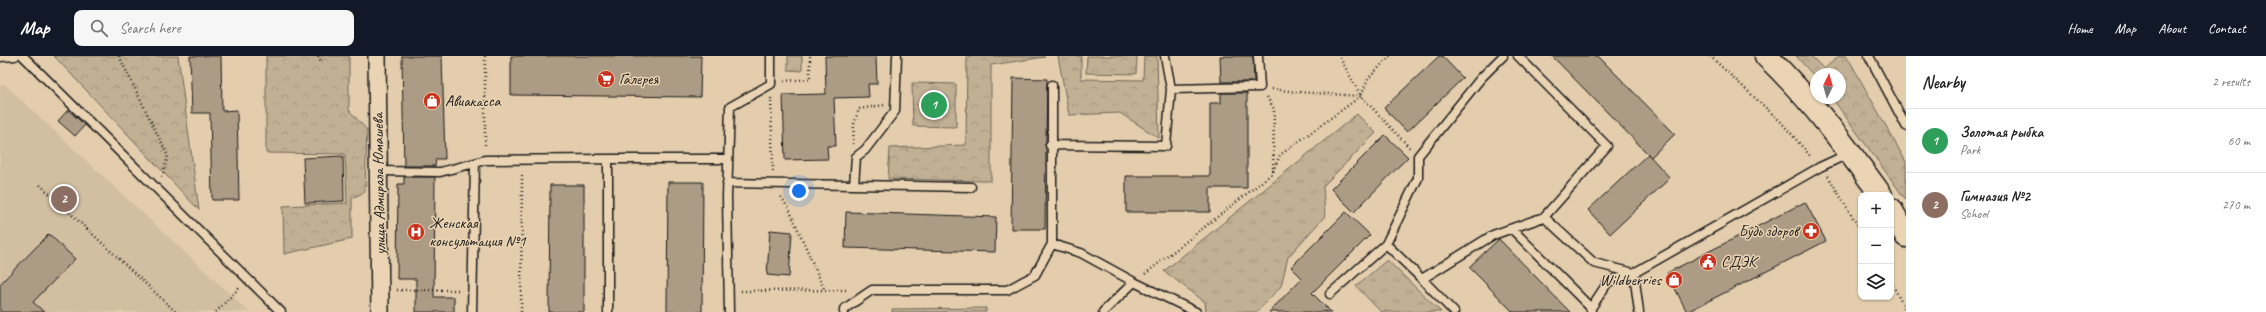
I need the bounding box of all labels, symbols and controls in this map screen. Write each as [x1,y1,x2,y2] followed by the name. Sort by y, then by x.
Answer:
[74,10,354,46] search box
[20,16,50,40] text: Map
[88,17,110,39] icon: search
[120,19,181,38] text: Search here
[2067,20,2093,37] text: Home
[2115,20,2136,37] text: Map
[2158,20,2186,37] text: About
[2208,20,2246,37] text: Contact
[1810,68,1846,104] north arrow
[596,69,616,89] supermarket icon: Галерея
[619,69,659,89] place label: Галерея
[1922,72,1965,93] text: Nearby
[2212,74,2250,90] text: 2 results
[921,90,947,120] pin: 1
[422,91,442,111] shop icon: Авиакасса
[445,91,502,111] place label: Авиакасса
[368,112,390,256] street label: улица Адмирала Юмашева
[1960,123,2043,142] text: Золотая рыбка
[1932,133,1938,149] text: 1
[2228,133,2250,149] text: 60 m
[1960,142,1981,158] text: Park
[789,181,809,201] your location
[51,184,77,214] pin: 2
[1960,187,2030,206] text: Гимназия №2
[1858,192,1894,300] map controls
[1858,192,1894,228] button: +
[1932,197,1938,213] text: 2
[2222,197,2250,213] text: 270 m
[1960,206,1988,222] text: School
[429,213,526,251] place label: Женская консультация №1
[1739,221,1801,241] place label: Будь здоров
[1801,221,1821,241] pharmacy icon: Будь здоров
[406,222,426,242] hospital icon: Женская консультация №1
[1858,228,1894,264] button: −
[1698,252,1718,272] public building icon: СДЭК
[1721,252,1759,272] place label: СДЭК
[1858,264,1894,300] button: layers
[1600,270,1663,290] place label: Wildberries
[1664,270,1684,290] shop icon: Wildberries

